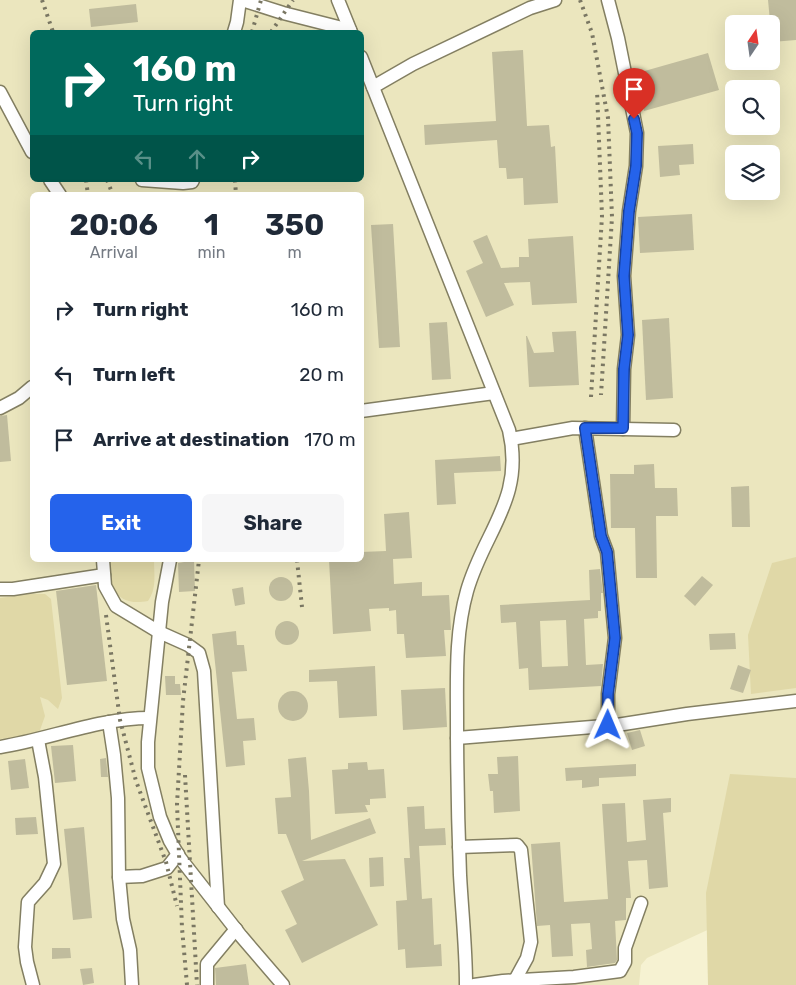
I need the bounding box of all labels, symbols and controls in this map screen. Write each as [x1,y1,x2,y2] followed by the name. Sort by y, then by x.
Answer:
[725,15,780,70] north arrow
[725,15,780,200] map controls
[133,48,237,90] text: 160 m
[50,50,115,115] icon: right
[613,68,655,119] pin
[620,75,648,103] icon: arrive
[725,80,780,135] button: search
[133,90,233,117] text: Turn right
[130,145,158,173] icon: left
[183,145,211,173] icon: ahead
[236,145,264,173] icon: right
[725,145,780,200] button: layers
[70,207,158,243] text: 20:06
[204,207,219,243] text: 1
[265,207,324,243] text: 350
[90,243,138,262] text: Arrival
[198,243,225,262] text: min
[288,243,302,262] text: m
[50,296,78,324] icon: right
[93,298,188,321] text: Turn right
[291,298,344,321] text: 160 m
[50,361,78,389] icon: left
[93,363,175,386] text: Turn left
[299,363,344,386] text: 20 m
[50,426,78,454] icon: arrive
[93,428,289,451] text: Arrive at destination
[304,428,356,451] text: 170 m
[50,494,192,552] button: Exit
[202,494,344,552] button: Share
[581,698,633,750] position arrow

